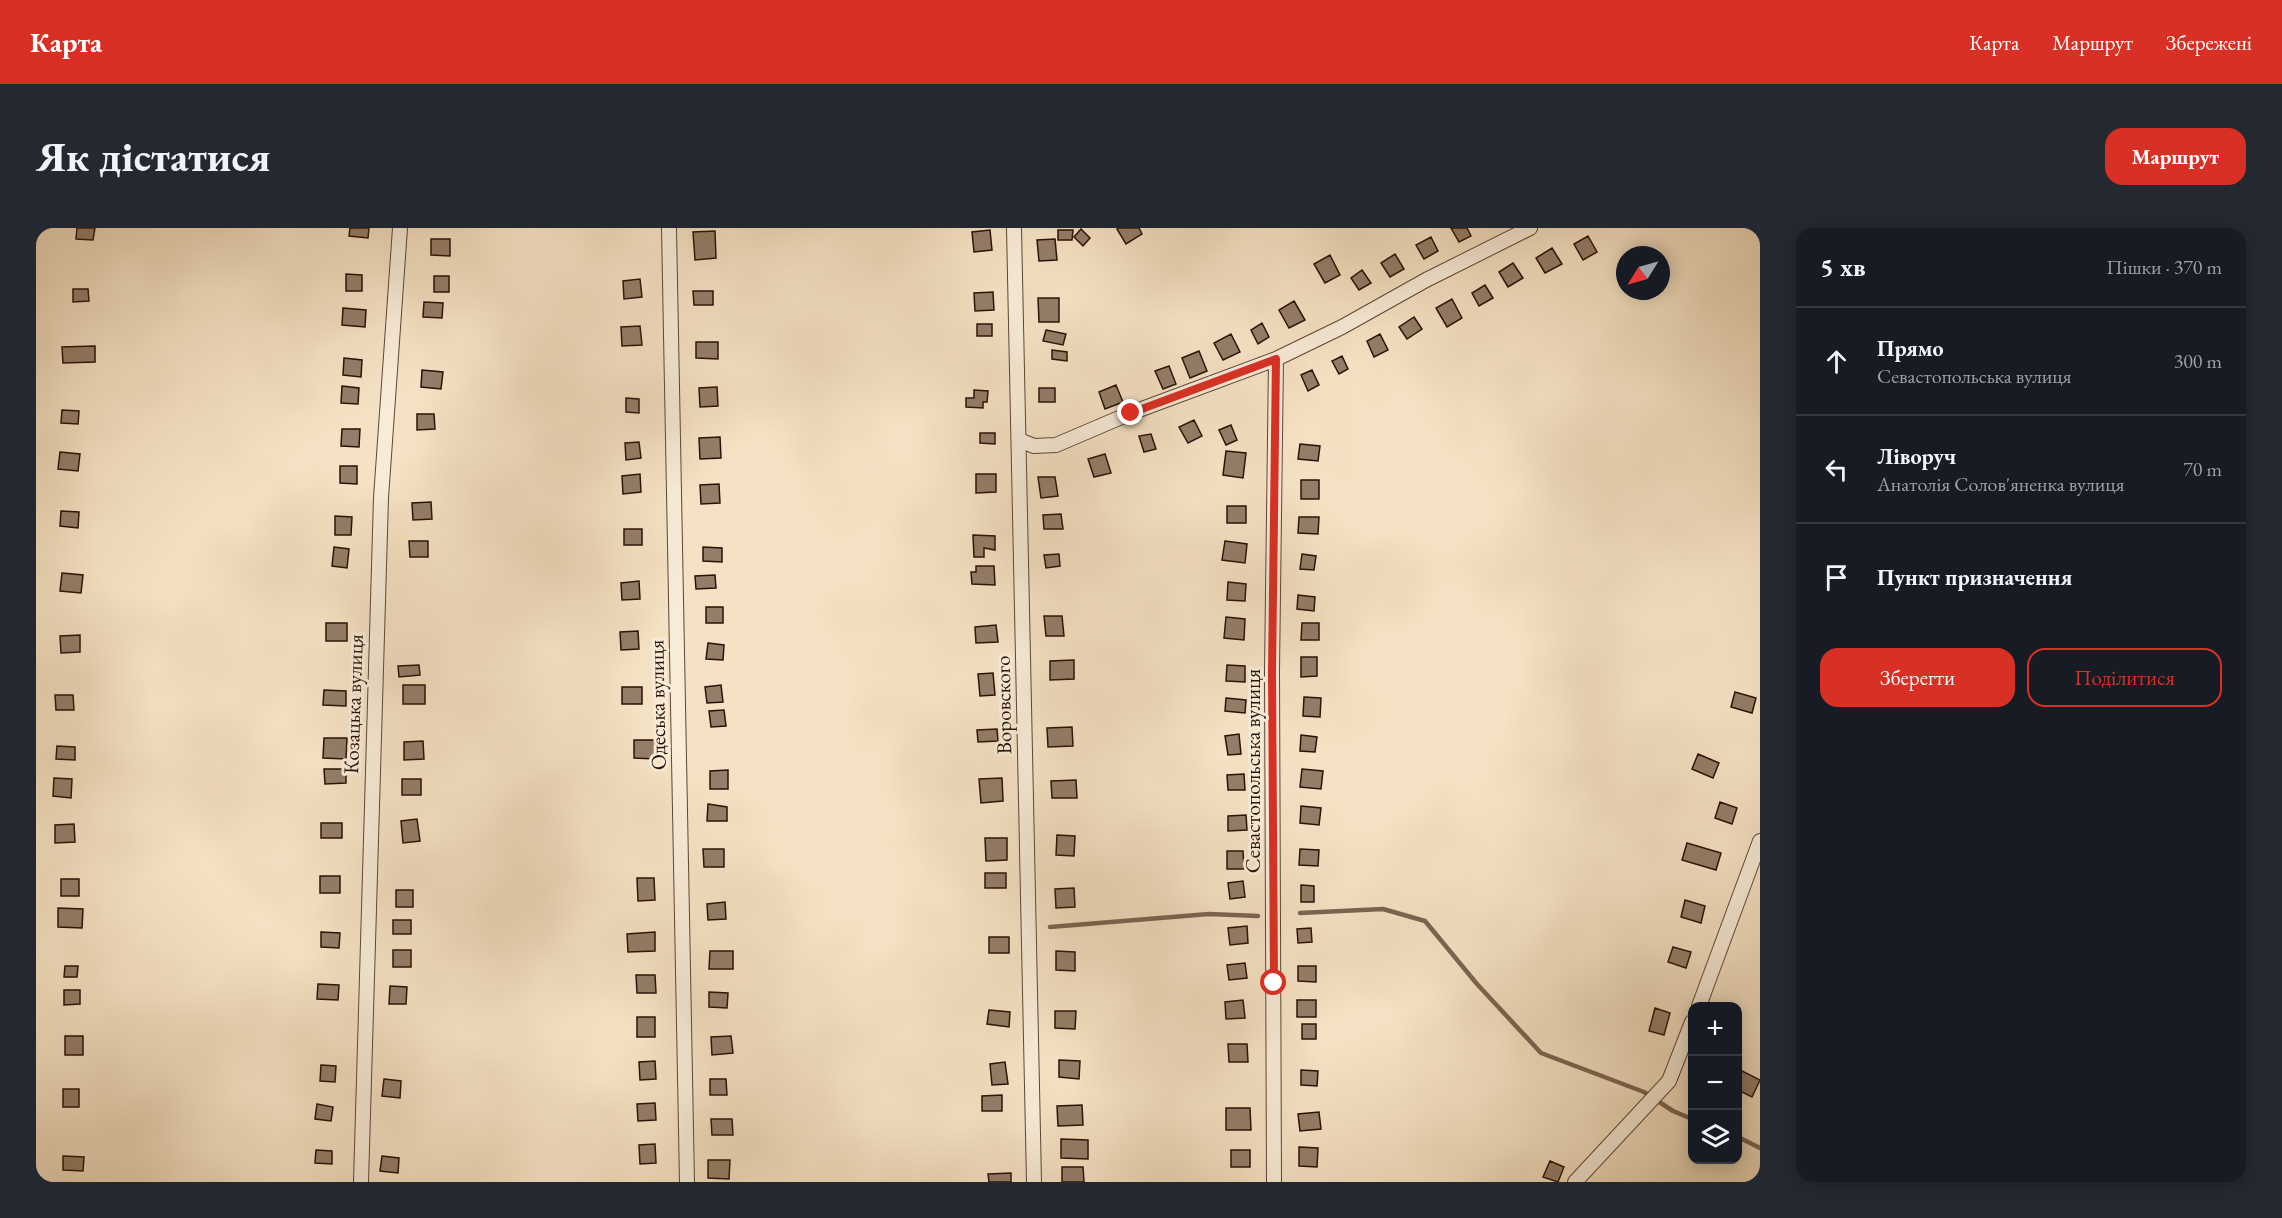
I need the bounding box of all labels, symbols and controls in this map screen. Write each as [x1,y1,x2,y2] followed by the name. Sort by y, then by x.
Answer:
[30,24,102,60] text: Карта
[1969,29,2019,56] text: Карта
[2052,29,2133,56] text: Маршрут
[2166,29,2252,56] text: Збережені
[2105,128,2246,185] button: Маршрут
[36,129,270,184] text: Як дістатися
[1616,246,1670,300] north arrow
[1820,250,1866,284] text: 5 хв
[2106,254,2222,280] text: Пішки · 370 m
[1877,334,1944,363] text: Прямо
[1820,345,1853,378] icon: ahead
[2174,348,2222,374] text: 300 m
[1877,363,2072,389] text: Севастопольська вулиця
[1117,399,1143,425] route end
[1877,442,1956,471] text: Ліворуч
[1820,453,1853,486] icon: left
[2183,456,2222,482] text: 70 m
[1877,471,2125,497] text: Анатолія Солов'яненка вулиця
[1820,561,1853,594] icon: arrive
[1877,563,2072,592] text: Пункт призначення
[337,634,369,774] street label: Козацька вулиця
[642,640,672,770] street label: Одеська вулиця
[1820,648,2015,707] button: Зберегти
[2027,648,2222,707] button: Поділитися
[989,655,1017,755] street label: Воровского
[1239,669,1266,873] street label: Севастопольська вулиця
[1260,969,1286,995] route start
[1688,1002,1742,1164] map controls
[1688,1002,1742,1056] button: +
[1688,1056,1742,1110] button: −
[1688,1110,1742,1164] button: layers

